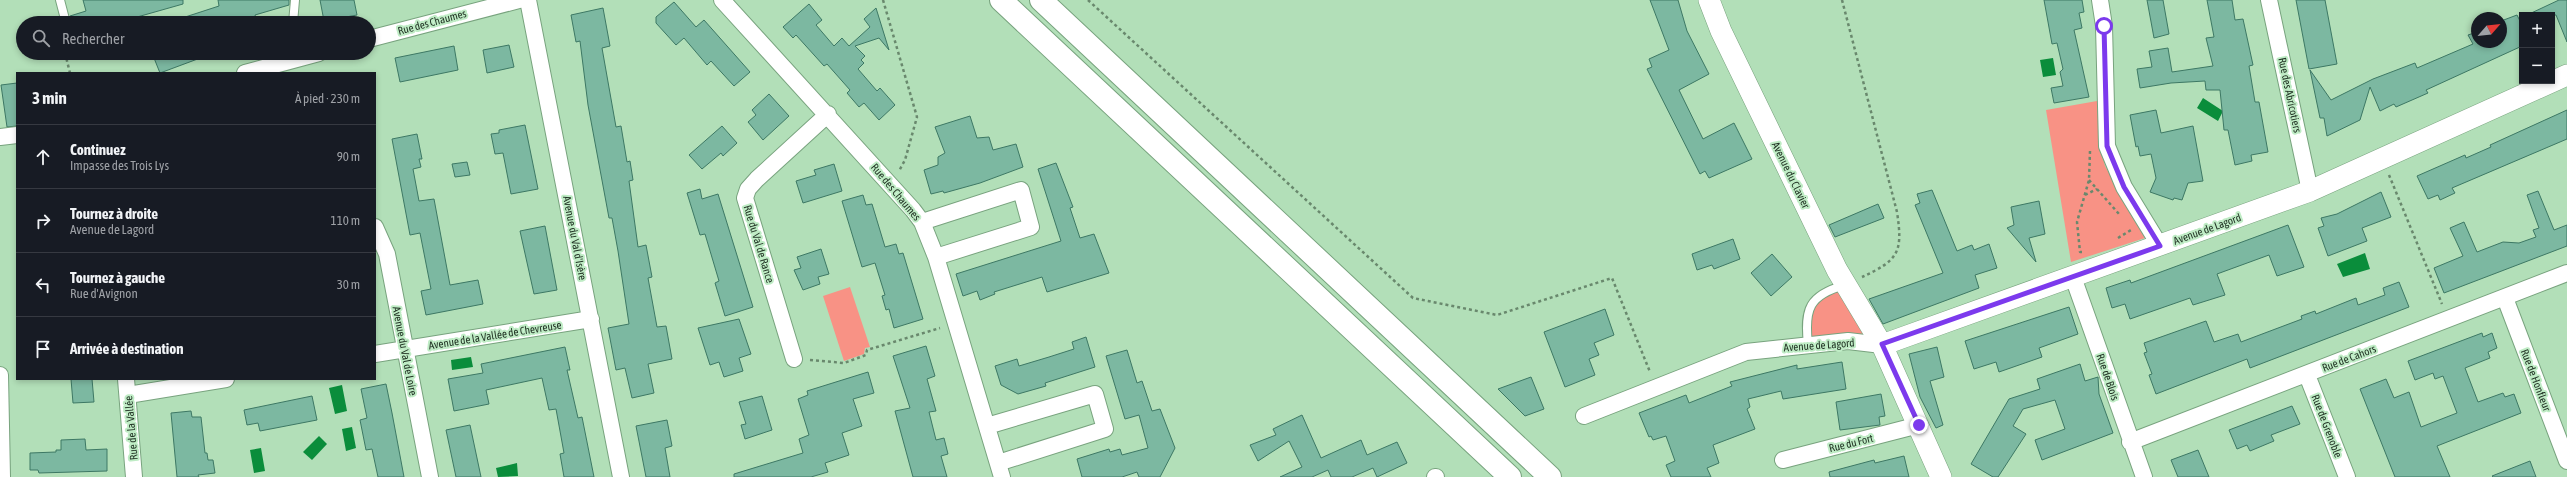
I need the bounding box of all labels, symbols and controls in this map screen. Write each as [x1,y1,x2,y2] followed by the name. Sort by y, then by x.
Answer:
[396,7,468,37] street label: Rue des Chaumes
[2471,12,2507,48] north arrow
[2519,12,2555,84] map controls
[2519,12,2555,48] button: +
[16,16,376,60] search box
[2095,17,2113,35] route start
[30,27,52,49] icon: search
[62,30,124,47] text: Rechercher
[2519,48,2555,84] button: −
[2276,56,2304,134] street label: Rue des Abricotiers
[32,88,67,108] text: 3 min
[295,91,360,106] text: À pied · 230 m
[1770,140,1813,211] street label: Avenue du Clavier
[70,141,126,158] text: Continuez
[32,146,54,168] icon: ahead
[337,149,360,164] text: 90 m
[70,158,169,173] text: Impasse des Trois Lys
[869,161,923,223] street label: Rue des Chaumes
[561,195,589,281] street label: Avenue du Val d'Isère
[741,204,777,284] street label: Rue du Val de Rance
[70,205,158,222] text: Tournez à droite
[32,210,54,232] icon: right
[2172,211,2242,247] street label: Avenue de Lagord
[331,213,360,228] text: 110 m
[70,222,154,237] text: Avenue de Lagord
[70,269,165,286] text: Tournez à gauche
[32,274,54,296] icon: left
[337,277,360,292] text: 30 m
[70,286,138,301] text: Rue d'Avignon
[390,305,420,397] street label: Avenue du Val de Loire
[428,319,562,351] street label: Avenue de la Vallée de Chevreuse
[1783,337,1855,353] street label: Avenue de Lagord
[32,338,54,360] icon: arrive
[70,340,184,357] text: Arrivée à destination
[2320,342,2378,374] street label: Rue de Cahors
[2519,347,2554,413] street label: Rue de Honfleur
[2094,352,2122,402] street label: Rue de Blois
[2309,393,2345,459] street label: Rue de Grenoble
[122,395,140,461] street label: Rue de la Vallée
[1910,416,1928,434] route end
[1828,432,1874,454] street label: Rue du Fort

